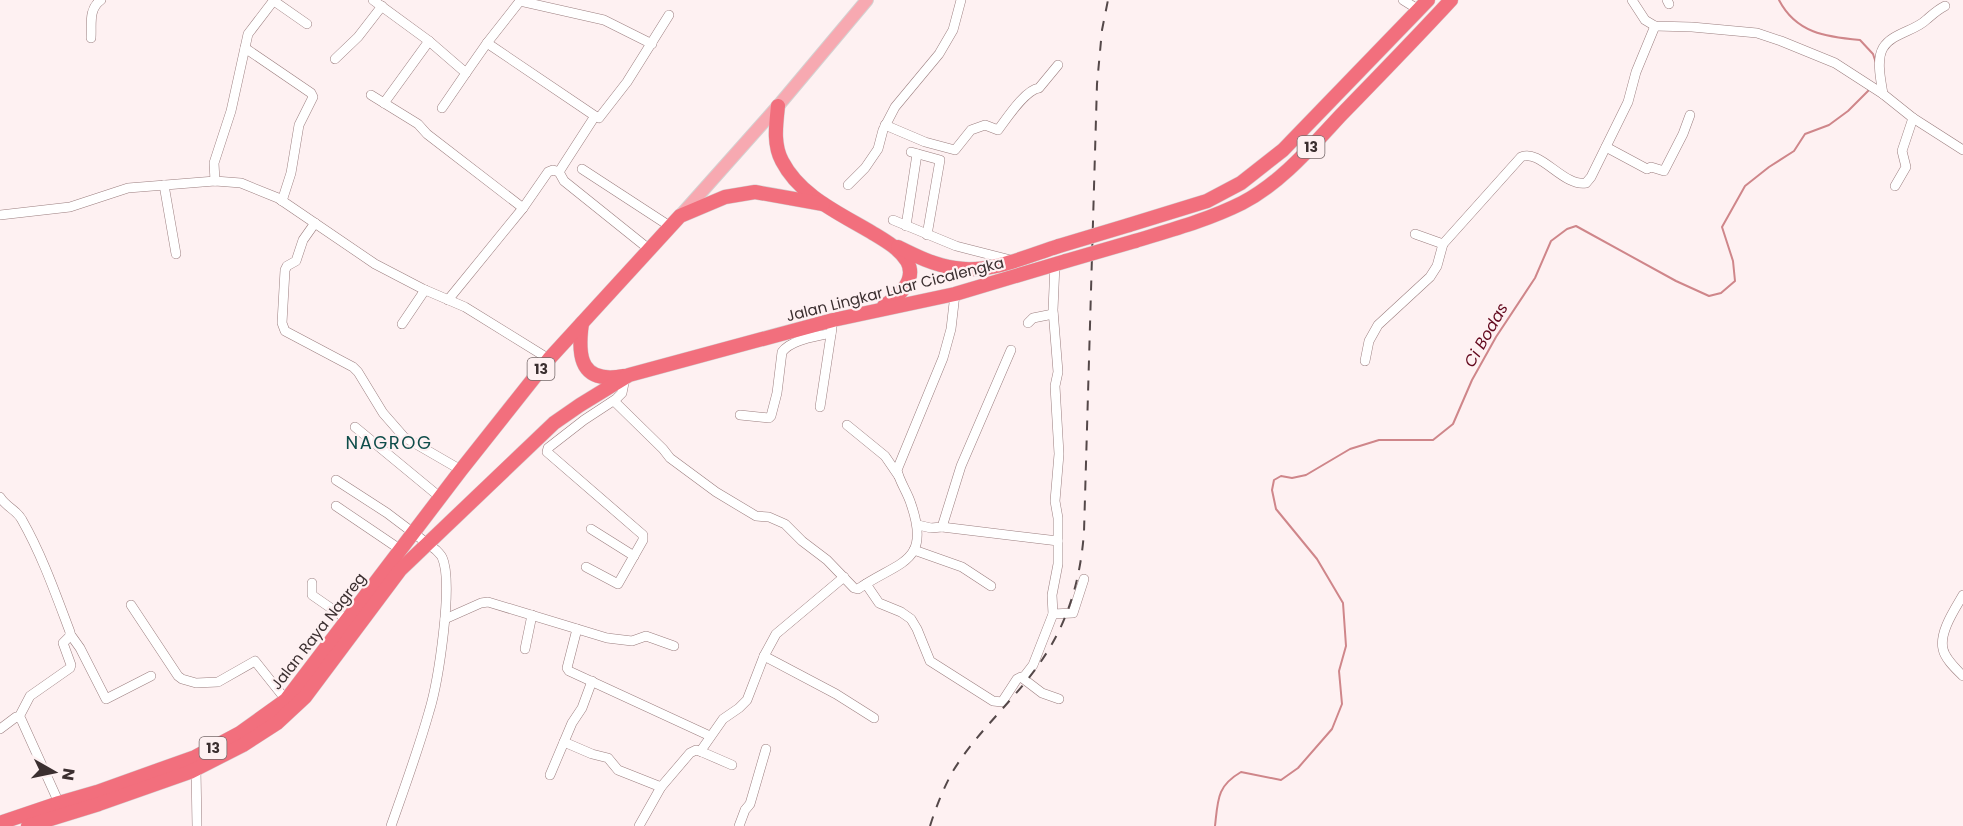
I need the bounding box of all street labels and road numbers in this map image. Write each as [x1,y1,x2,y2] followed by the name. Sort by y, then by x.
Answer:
[1298,136,1324,158] road number: 13
[784,252,1006,326] street label: Jalan Lingkar Luar Cicalengka
[528,358,554,380] road number: 13
[266,568,370,694] street label: Jalan Raya Nagreg
[200,737,226,759] road number: 13

